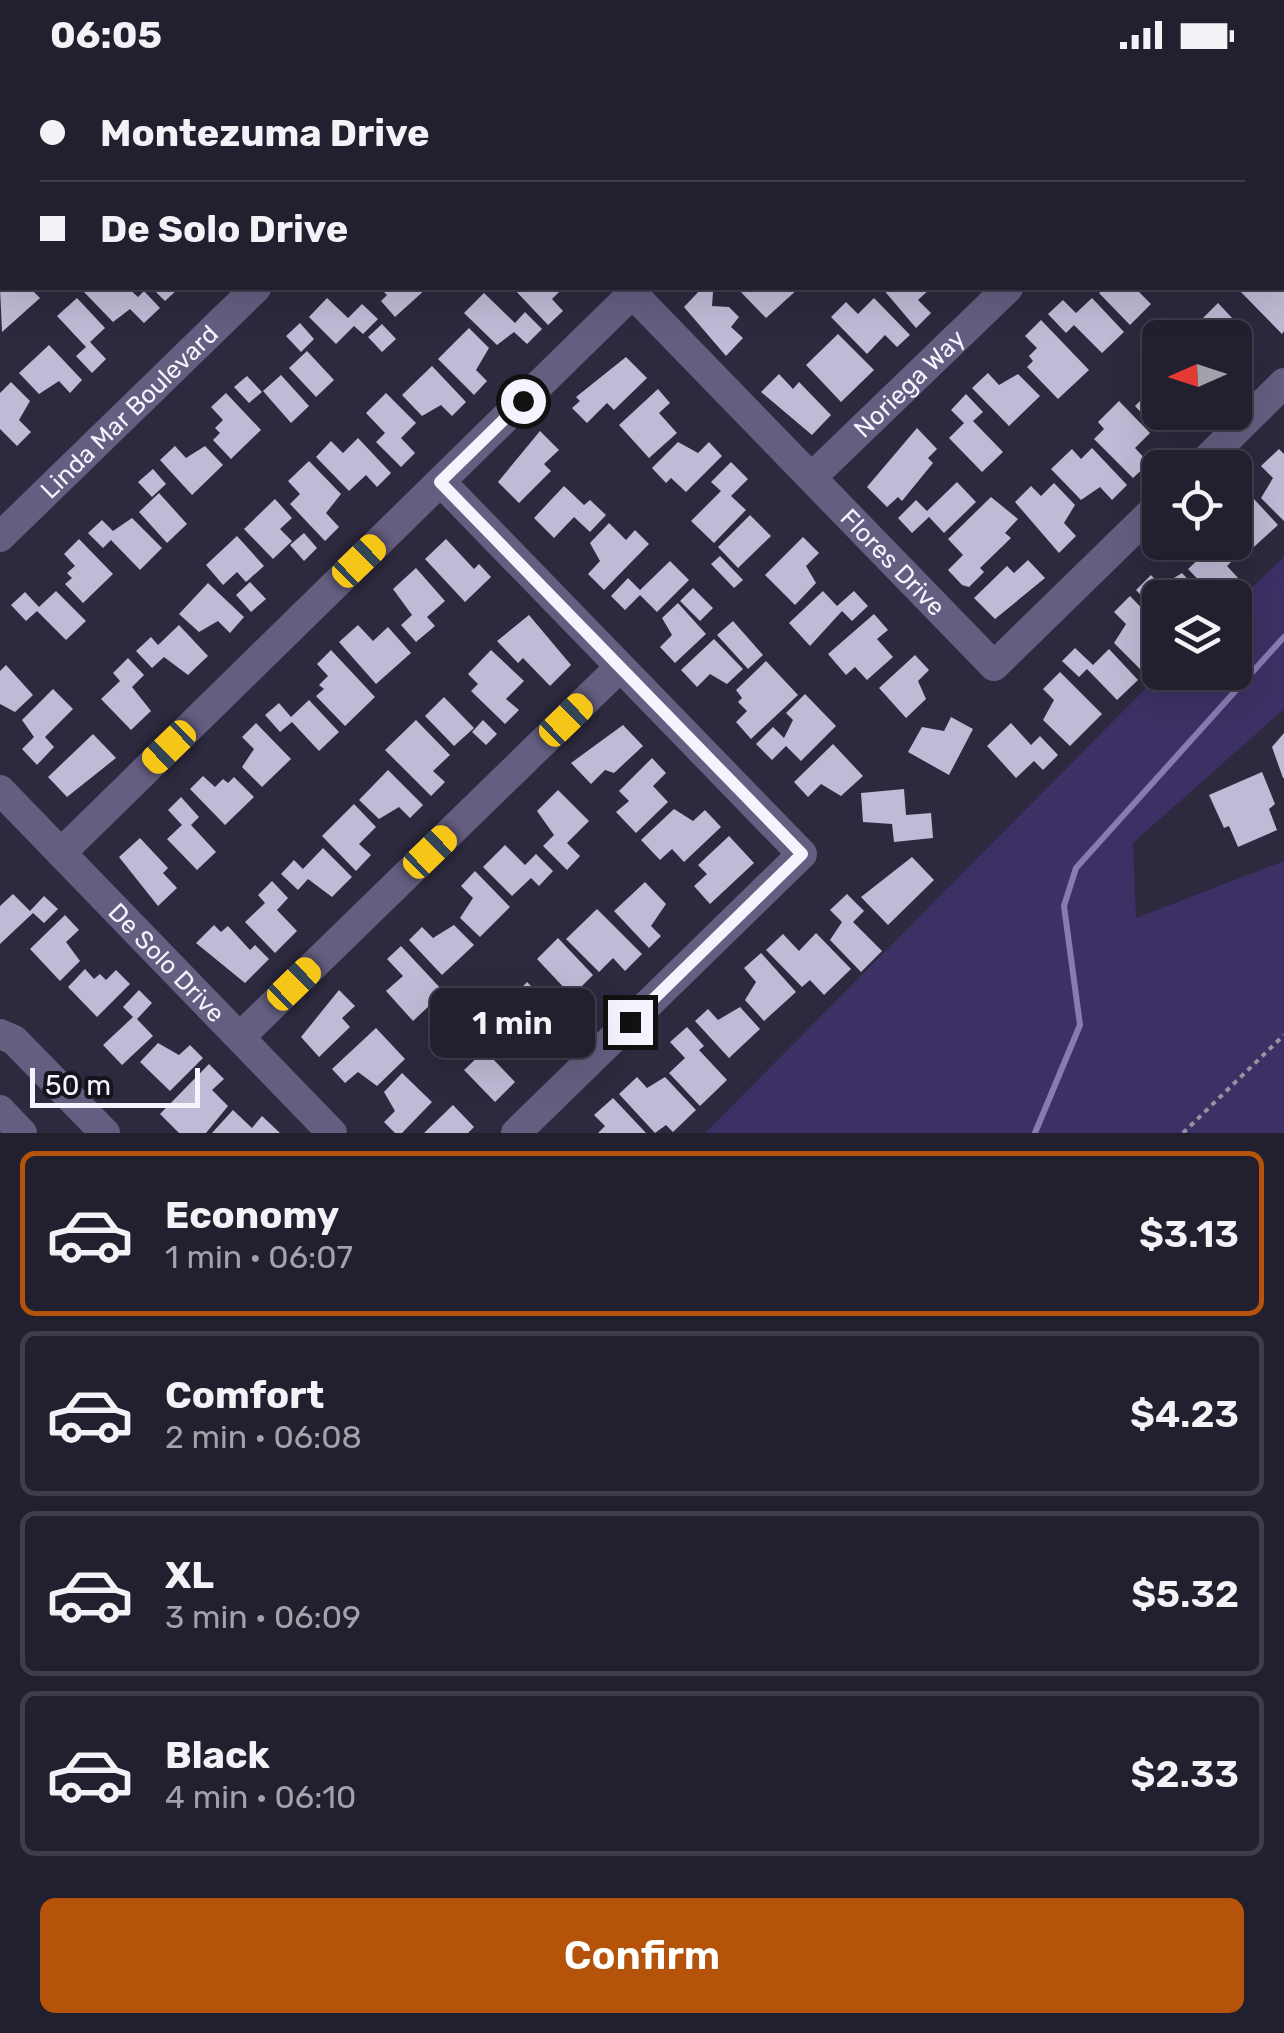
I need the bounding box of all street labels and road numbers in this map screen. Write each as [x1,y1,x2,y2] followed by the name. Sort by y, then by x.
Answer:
[34,319,224,504] street label: Linda Mar Boulevard
[848,323,971,443] street label: Noriega Way
[835,503,951,622] street label: Flores Drive
[103,897,231,1028] street label: De Solo Drive

